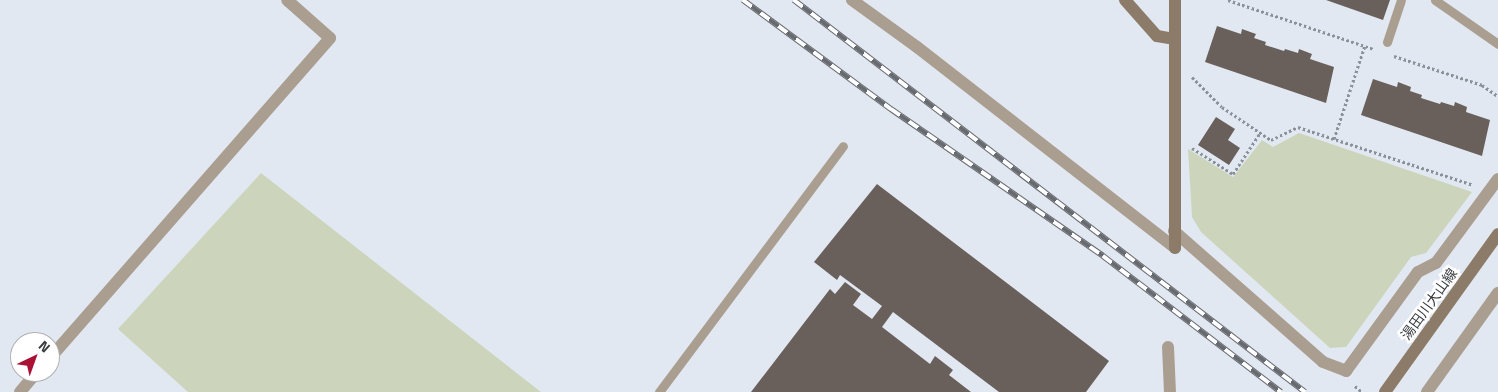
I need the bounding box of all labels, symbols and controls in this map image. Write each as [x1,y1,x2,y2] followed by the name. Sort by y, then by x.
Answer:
[1398,265,1460,343] street label: 湯田川大山線
[10,332,60,382] north arrow
[34,335,55,357] text: N

